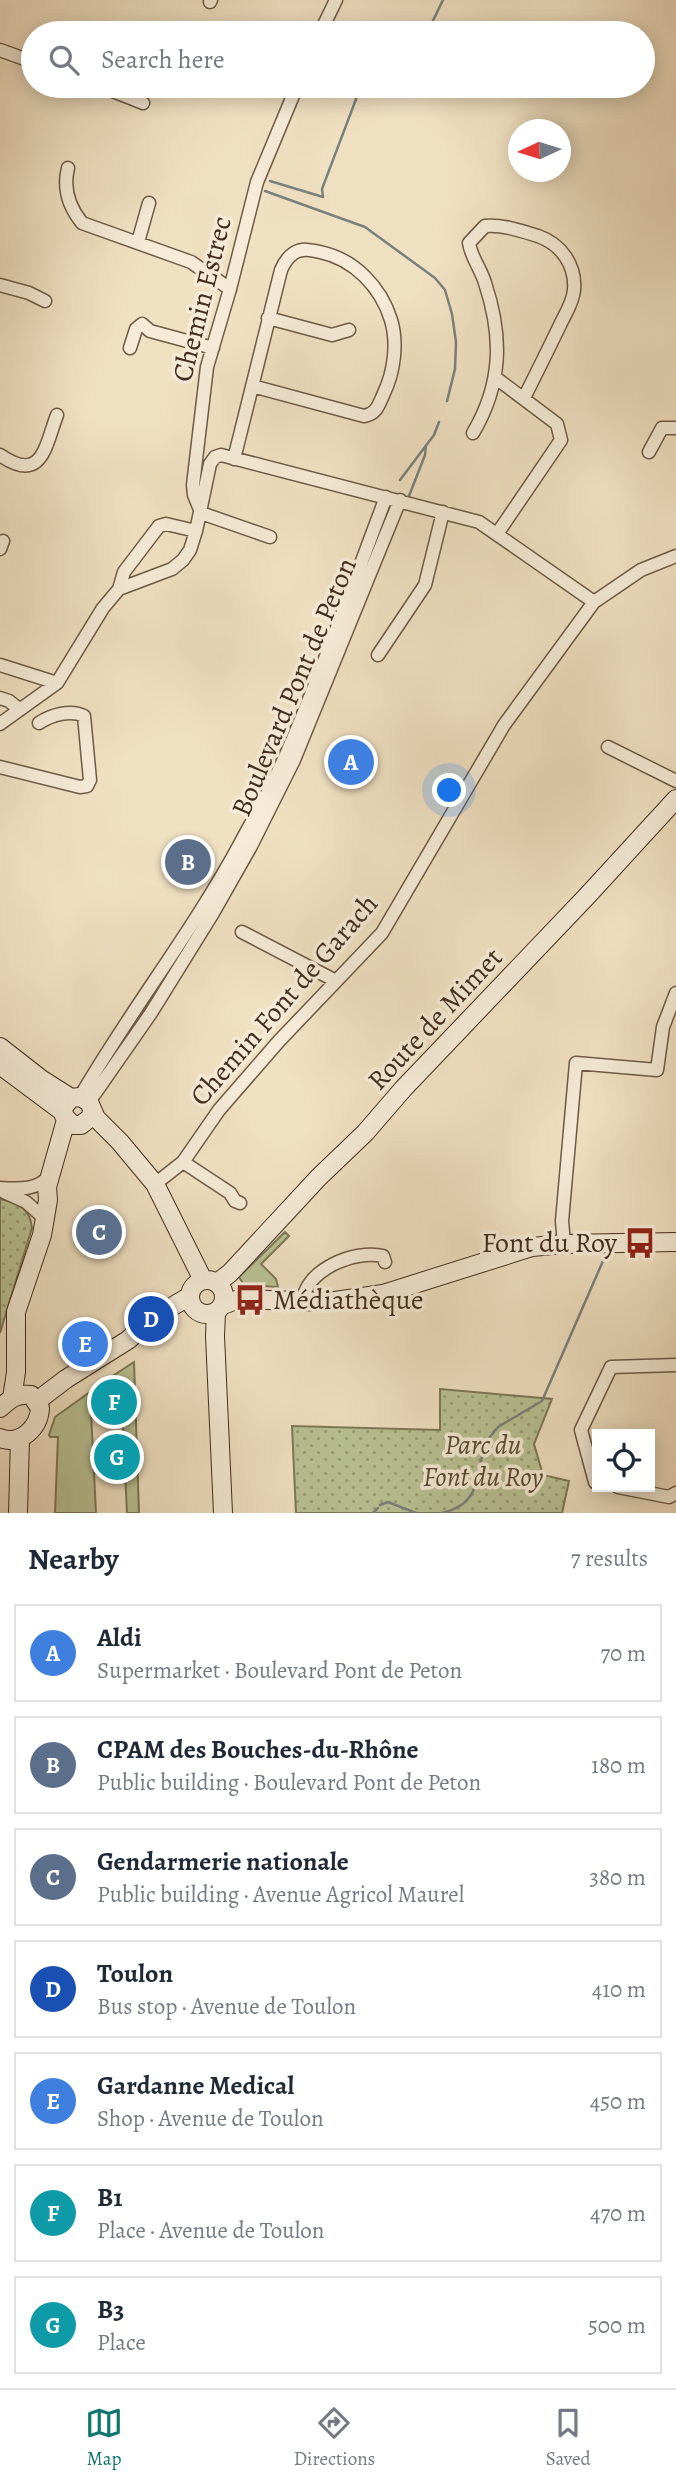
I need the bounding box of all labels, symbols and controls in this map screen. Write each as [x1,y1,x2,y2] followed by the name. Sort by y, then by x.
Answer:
[21,21,655,98] search box
[45,41,83,79] icon: search
[101,42,225,77] text: Search here
[508,119,571,182] north arrow
[163,212,241,386] street label: Chemin Estrec
[222,552,366,822] street label: Boulevard Pont de Peton
[328,736,374,788] pin: A
[432,773,466,807] your location
[165,836,211,888] pin: B
[181,886,387,1114] street label: Chemin Font de Garach
[359,939,511,1099] street label: Route de Mimet
[76,1206,122,1258] pin: C
[482,1224,617,1262] place label: Font du Roy
[623,1226,657,1260] bus stop icon: Font du Roy
[273,1281,424,1319] place label: Médiathèque
[233,1283,267,1317] bus stop icon: Médiathèque
[128,1293,174,1345] pin: D
[62,1318,108,1370] pin: E
[91,1376,137,1428] pin: F
[423,1426,543,1496] park label: Parc du Font du Roy
[592,1429,655,1492] map controls
[592,1429,655,1492] button: locate
[94,1431,140,1483] pin: G
[28,1539,119,1579] text: Nearby
[571,1543,648,1574] text: 7 results
[97,1620,141,1655] text: Aldi
[46,1638,60,1669] text: A
[600,1638,646,1669] text: 70 m
[97,1655,462,1686] text: Supermarket · Boulevard Pont de Peton
[97,1732,419,1767] text: CPAM des Bouches-du-Rhône
[46,1750,60,1781] text: B
[591,1750,646,1781] text: 180 m
[97,1767,481,1798] text: Public building · Boulevard Pont de Peton
[97,1844,349,1879] text: Gendarmerie nationale
[46,1862,60,1893] text: C
[589,1862,646,1893] text: 380 m
[97,1879,464,1910] text: Public building · Avenue Agricol Maurel
[97,1956,173,1991] text: Toulon
[45,1974,61,2005] text: D
[592,1974,646,2005] text: 410 m
[97,1991,356,2022] text: Bus stop · Avenue de Toulon
[97,2068,294,2103] text: Gardanne Medical
[46,2086,60,2117] text: E
[590,2086,646,2117] text: 450 m
[97,2103,324,2134] text: Shop · Avenue de Toulon
[97,2180,123,2215] text: B1
[47,2198,59,2229] text: F
[590,2198,646,2229] text: 470 m
[97,2215,324,2246] text: Place · Avenue de Toulon
[97,2292,124,2327] text: B3
[45,2310,61,2341] text: G
[588,2310,646,2341] text: 500 m
[97,2327,146,2358] text: Place
[85,2404,123,2472] tab: Map
[294,2404,375,2472] tab: Directions
[546,2404,591,2472] tab: Saved

